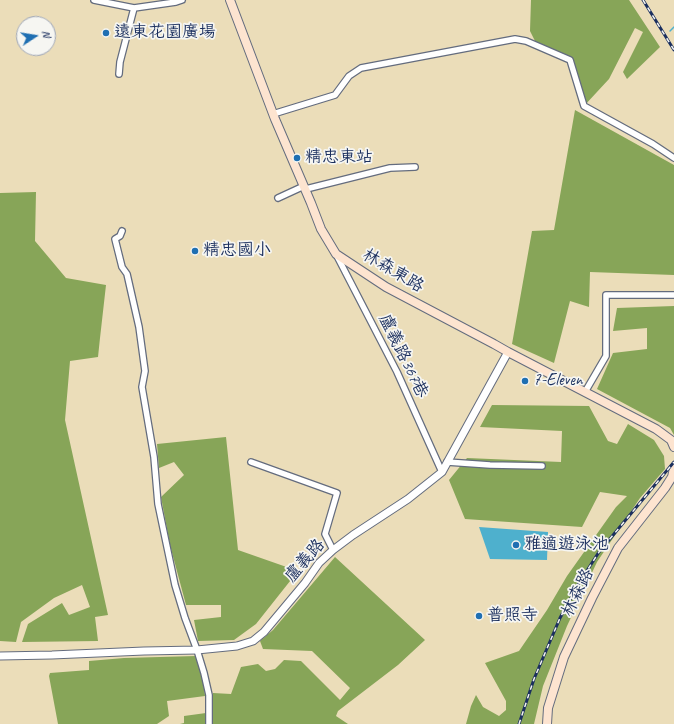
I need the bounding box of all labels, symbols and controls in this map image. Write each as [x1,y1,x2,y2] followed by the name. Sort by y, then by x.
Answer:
[16,16,56,56] north arrow
[114,23,216,43] place label: 遠東花園廣場
[101,28,111,38] marker: 遠東花園廣場
[39,29,54,39] text: N
[305,148,373,168] place label: 精忠東站
[292,153,302,163] marker: 精忠東站
[203,241,271,261] place label: 精忠國小
[359,245,427,297] street label: 林森東路
[190,246,200,256] marker: 精忠國小
[374,311,432,401] street label: 盧義路367巷
[533,371,582,391] place label: 7-Eleven
[520,376,530,386] marker: 7-Eleven
[281,535,329,587] street label: 盧義路
[524,535,609,555] place label: 雅適遊泳池
[511,540,521,550] marker: 雅適遊泳池
[558,566,598,620] street label: 林森路
[487,606,538,626] place label: 普照寺
[474,611,484,621] marker: 普照寺

